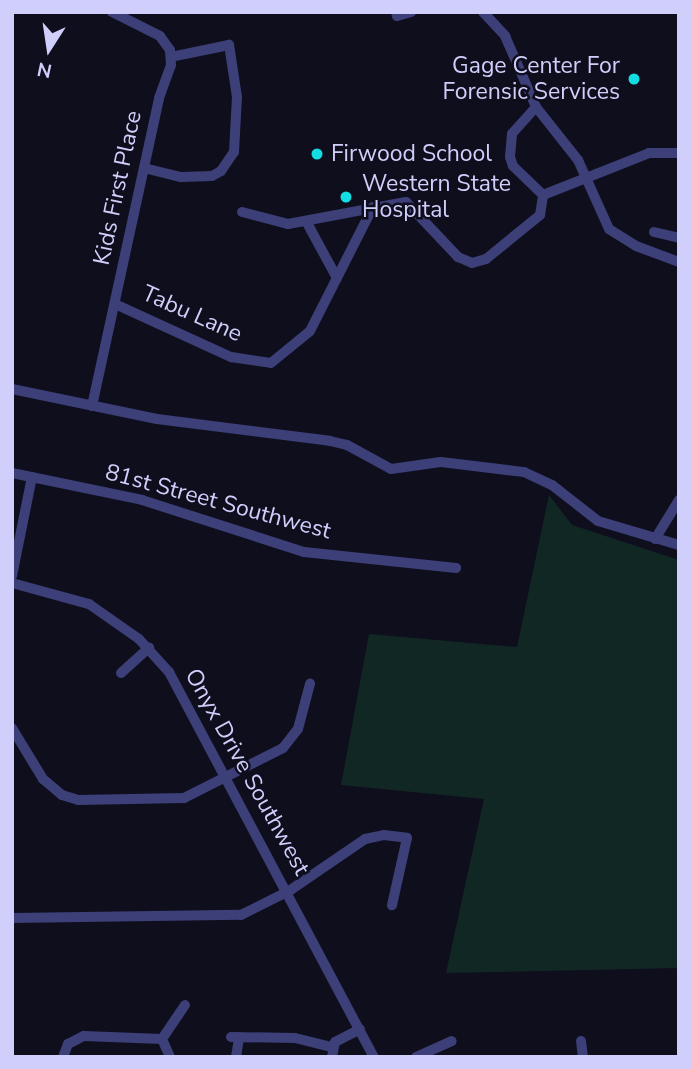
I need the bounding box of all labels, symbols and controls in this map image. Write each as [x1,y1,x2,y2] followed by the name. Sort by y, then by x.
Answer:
[14,14,84,84] north arrow
[442,52,620,106] place label: Gage Center For Forensic Services
[35,55,54,84] text: N
[626,71,642,87] marker: Gage Center For Forensic Services
[88,108,148,268] street label: Kids First Place
[331,140,492,168] place label: Firwood School
[309,146,325,162] marker: Firwood School
[362,170,511,224] place label: Western State Hospital
[336,187,356,207] marker: Western State Hospital
[138,280,246,348] street label: Tabu Lane
[102,459,334,545] street label: 81st Street Southwest
[179,664,315,880] street label: Onyx Drive Southwest

